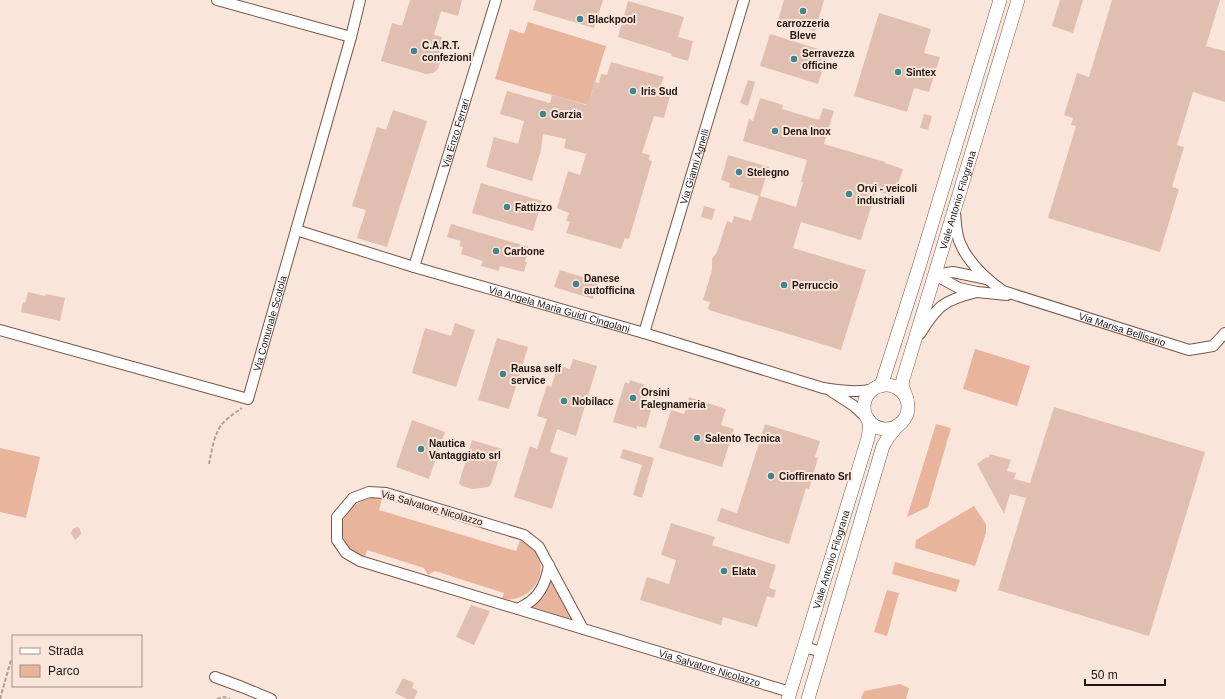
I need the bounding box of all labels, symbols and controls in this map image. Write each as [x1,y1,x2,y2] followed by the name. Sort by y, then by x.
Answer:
[798,6,808,16] marker: carrozzeria Bleve
[575,14,585,24] marker: Blackpool
[588,14,636,25] place label: Blackpool
[777,18,830,41] place label: carrozzeria Bleve
[422,40,472,63] place label: C.A.R.T. confezioni
[409,46,419,56] marker: C.A.R.T. confezioni
[802,48,855,71] place label: Serravezza officine
[789,54,799,64] marker: Serravezza officine
[893,67,903,77] marker: Sintex
[906,67,936,78] place label: Sintex
[628,86,638,96] marker: Iris Sud
[641,86,678,97] place label: Iris Sud
[439,97,471,169] street label: Via Enzo Ferrari
[538,109,548,119] marker: Garzia
[551,109,582,120] place label: Garzia
[770,126,780,136] marker: Dena Inox
[783,126,831,137] place label: Dena Inox
[678,127,711,205] street label: Via Gianni Agnelli
[937,149,978,251] street label: Viale Antonio Filograna
[734,167,744,177] marker: Stelegno
[747,167,789,178] place label: Stelegno
[857,183,917,206] place label: Orvi - veicoli industriali
[844,189,854,199] marker: Orvi - veicoli industriali
[502,202,512,212] marker: Fattizzo
[515,202,552,213] place label: Fattizzo
[491,246,501,256] marker: Carbone
[504,246,545,257] place label: Carbone
[584,273,635,296] place label: Danese autofficina
[251,274,288,372] street label: Via Comunale Scotola
[571,279,581,289] marker: Danese autofficina
[779,280,789,290] marker: Perruccio
[792,280,838,291] place label: Perruccio
[488,283,631,334] street label: Via Angela Maria Guidi Cingolani
[1078,310,1168,348] street label: Via Marisa Bellisario
[511,363,562,386] place label: Rausa self service
[498,369,508,379] marker: Rausa self service
[641,387,706,410] place label: Orsini Falegnameria
[628,393,638,403] marker: Orsini Falegnameria
[559,396,569,406] marker: Nobilacc
[572,396,614,407] place label: Nobilacc
[692,433,702,443] marker: Salento Tecnica
[705,433,781,444] place label: Salento Tecnica
[429,438,501,461] place label: Nautica Vantaggiato srl
[416,444,426,454] marker: Nautica Vantaggiato srl
[766,471,776,481] marker: Cioffirenato Srl
[779,471,851,482] place label: Cioffirenato Srl
[380,488,485,528] street label: Via Salvatore Nicolazzo
[810,508,851,610] street label: Viale Antonio Filograna
[719,566,729,576] marker: Elata
[732,566,756,577] place label: Elata
[12,635,142,687] legend
[48,644,84,658] text: Strada
[658,647,762,688] street label: Via Salvatore Nicolazzo
[1085,661,1165,687] scale bar
[48,664,80,678] text: Parco
[1091,668,1118,682] text: 50 m

